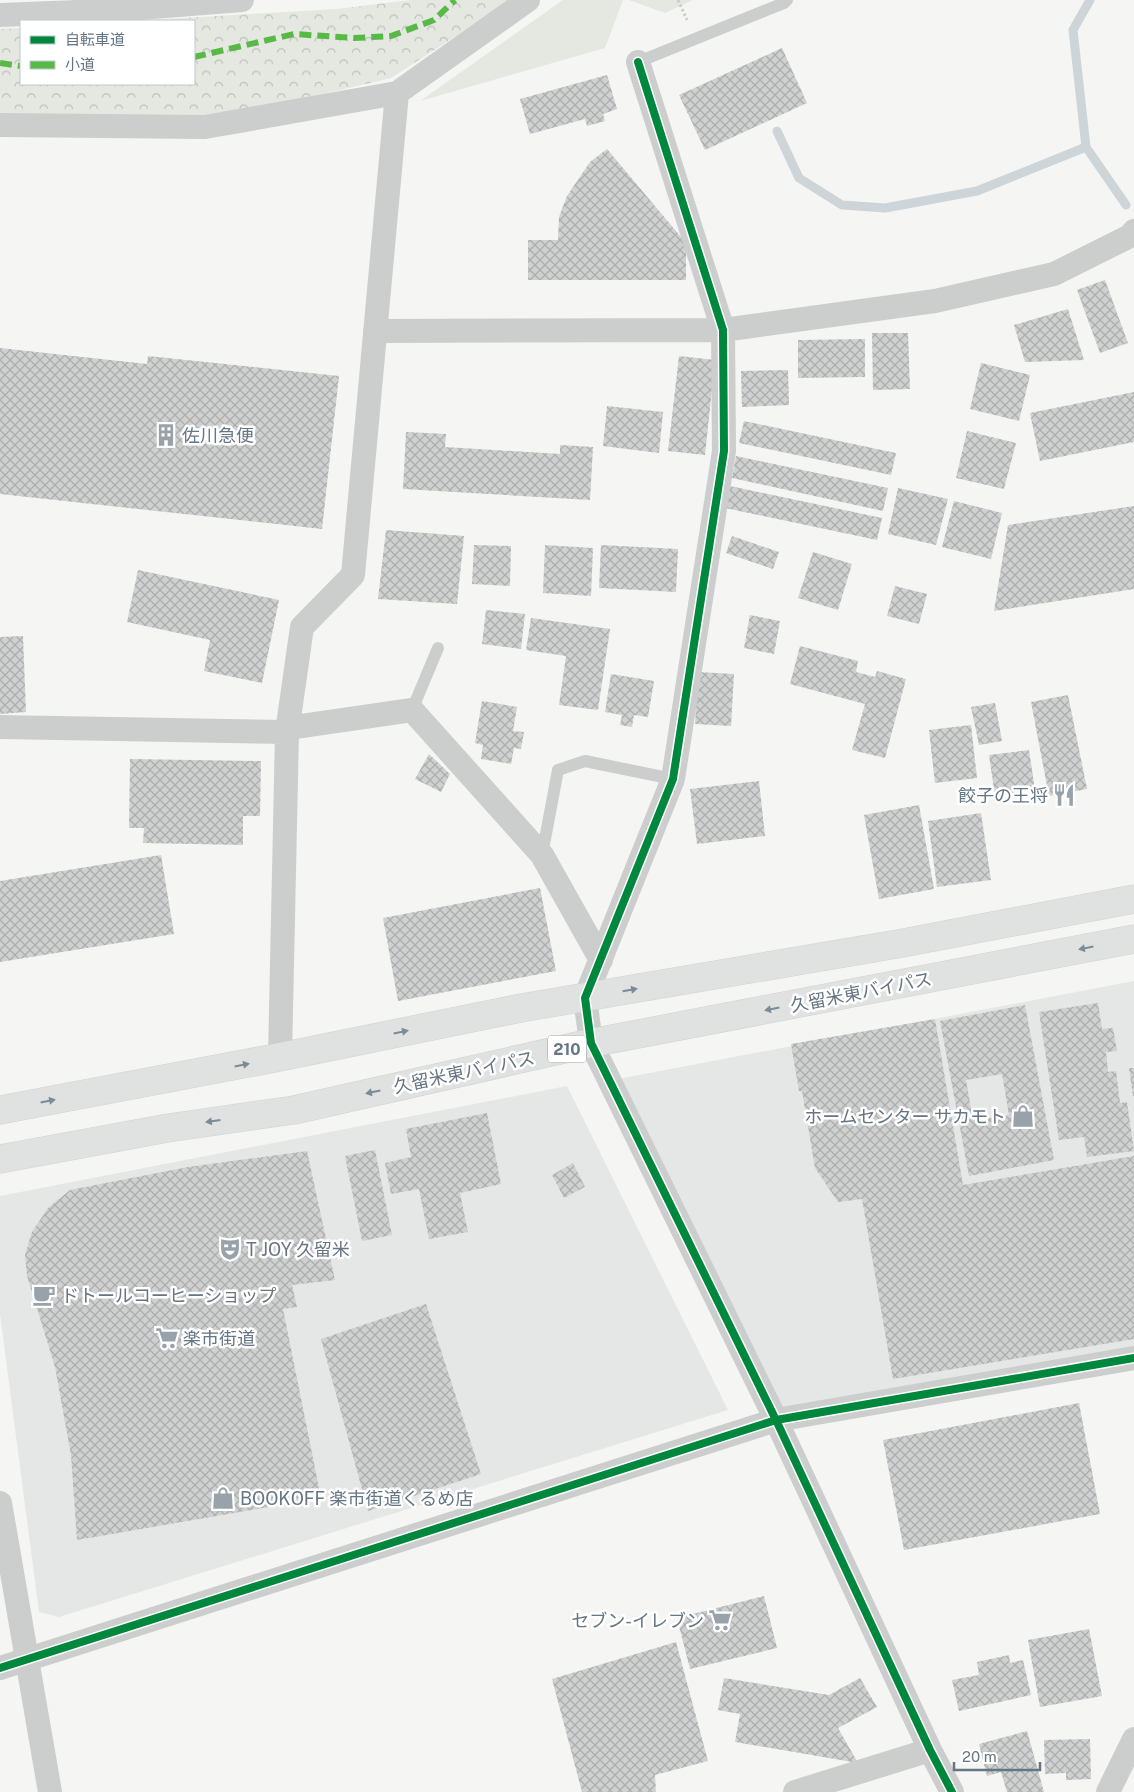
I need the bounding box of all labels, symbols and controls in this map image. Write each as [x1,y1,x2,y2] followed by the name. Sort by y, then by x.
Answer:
[20,20,195,85] legend
[65,31,125,48] text: 自転車道
[65,56,95,73] text: 小道
[153,422,179,448] building icon: 佐川急便
[182,425,254,446] place label: 佐川急便
[1051,782,1077,808] restaurant icon: 餃子の王将
[958,785,1048,806] place label: 餃子の王将
[1078,945,1094,953] one-way arrow
[788,968,934,1016] street label: 久留米東バイパス
[622,986,638,994] one-way arrow
[764,1005,779,1013] one-way arrow
[394,1028,410,1036] one-way arrow
[548,1036,586,1062] road number: 210
[392,1047,536,1097] street label: 久留米東バイパス
[234,1060,250,1068] one-way arrow
[366,1088,381,1096] one-way arrow
[40,1097,56,1105] one-way arrow
[1010,1103,1036,1129] shop icon: ホームセンター サカモト
[804,1106,1006,1127] place label: ホームセンター サカモト
[205,1118,221,1126] one-way arrow
[217,1236,243,1262] theatre icon: T JOY 久留米
[246,1239,350,1260] place label: T JOY 久留米
[31,1282,57,1308] cafe icon: ドトールコーヒーショップ
[61,1285,276,1306] place label: ドトールコーヒーショップ
[154,1325,180,1351] supermarket icon: 楽市街道
[183,1328,255,1349] place label: 楽市街道
[210,1485,236,1511] shop icon: BOOKOFF 楽市街道くるめ店
[240,1488,473,1509] place label: BOOKOFF 楽市街道くるめ店
[707,1607,733,1633] supermarket icon: セブン-イレブン
[571,1610,704,1631] place label: セブン-イレブン
[954,1740,1040,1772] scale bar
[962,1748,997,1765] text: 20 m

